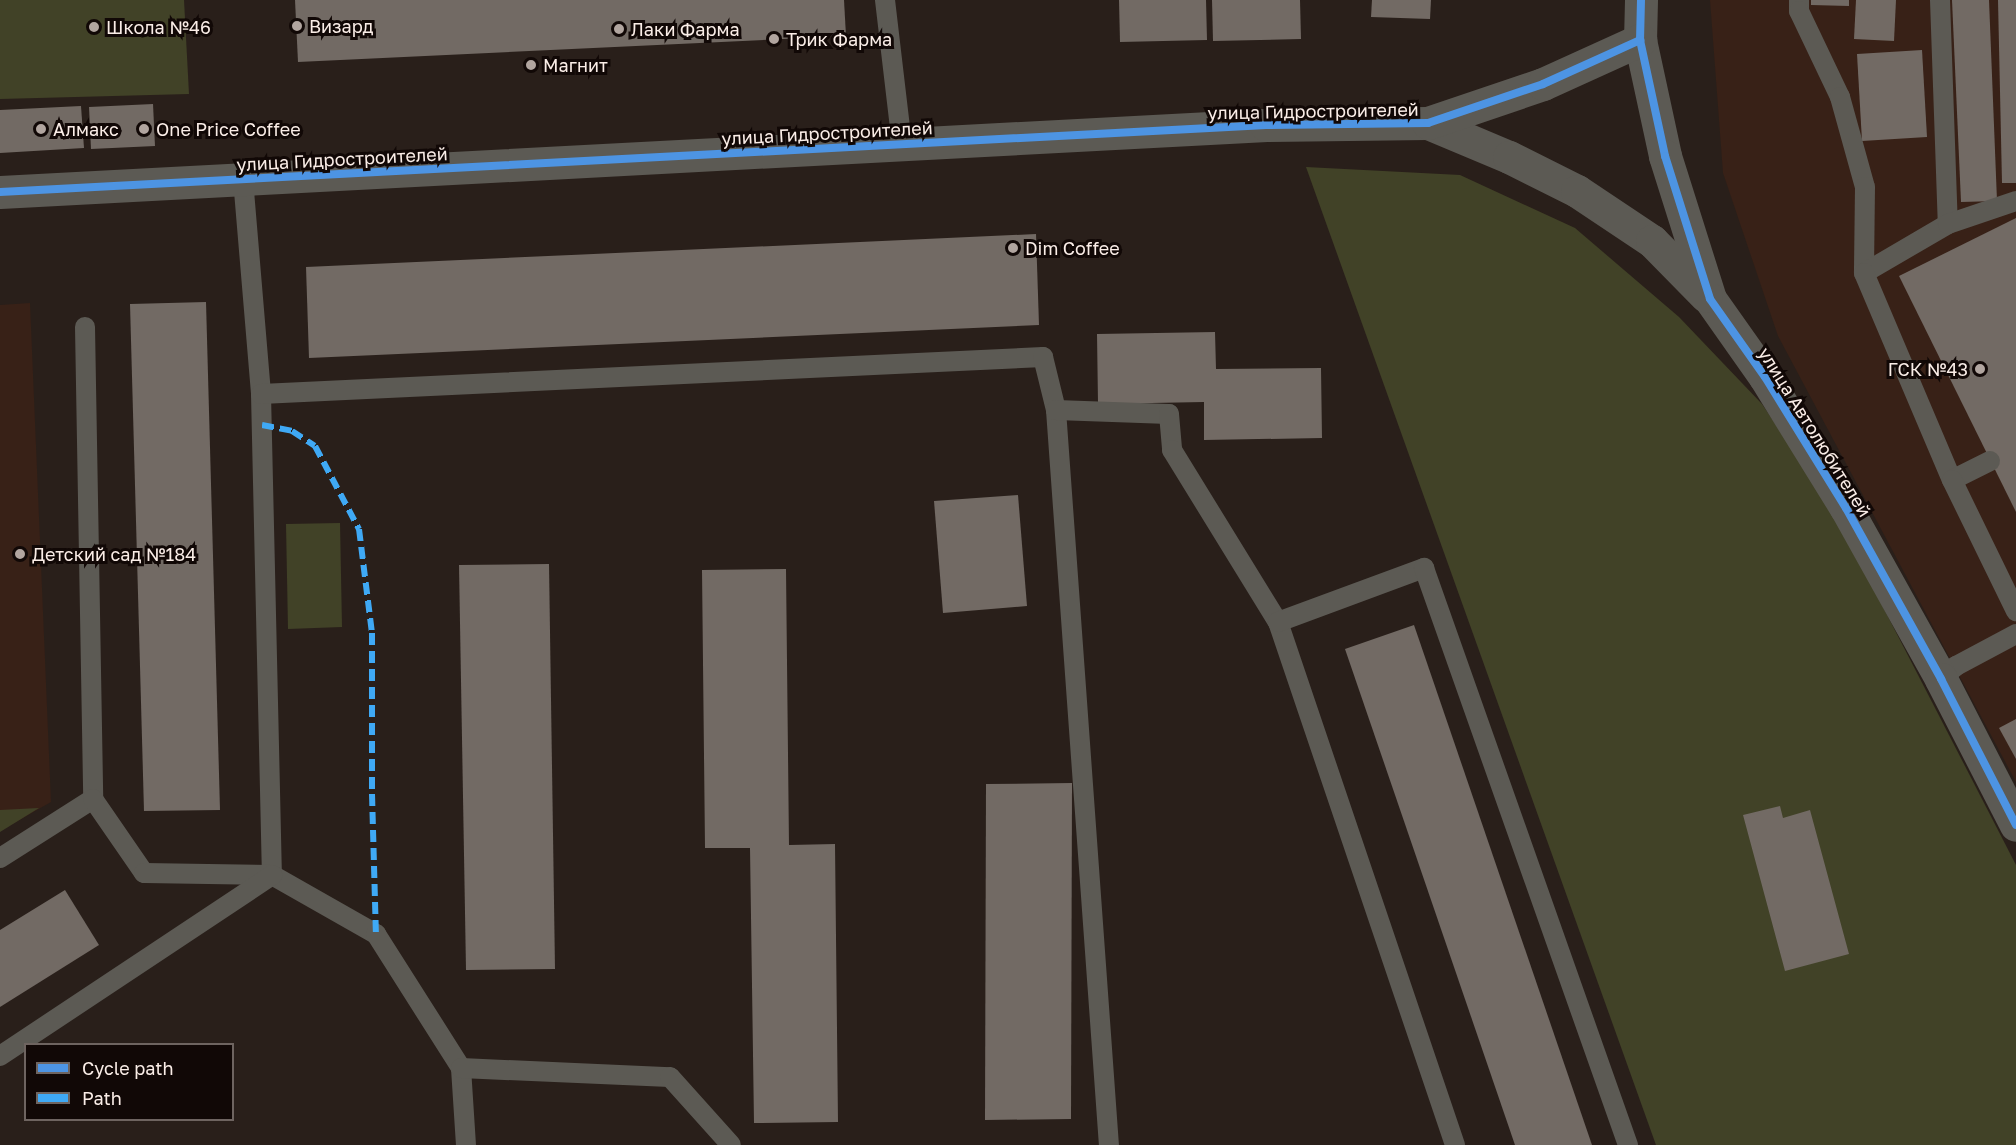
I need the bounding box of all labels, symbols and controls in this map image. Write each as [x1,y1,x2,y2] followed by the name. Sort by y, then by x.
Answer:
[309,15,373,37] place label: Визард
[106,16,211,38] place label: Школа №46
[631,18,740,40] place label: Лаки Фарма
[290,19,304,33] marker: Визард
[87,20,101,34] marker: Школа №46
[612,22,626,36] marker: Лаки Фарма
[786,28,892,50] place label: Трик Фарма
[767,32,781,46] marker: Трик Фарма
[543,54,608,76] place label: Магнит
[524,58,538,72] marker: Магнит
[1207,98,1419,124] street label: улица Гидростроителей
[721,117,933,149] street label: улица Гидростроителей
[53,118,119,140] place label: Алмакс
[156,118,301,140] place label: One Price Coffee
[34,122,48,136] marker: Алмакс
[137,122,151,136] marker: One Price Coffee
[236,143,448,175] street label: улица Гидростроителей
[1025,237,1120,259] place label: Dim Coffee
[1006,241,1020,255] marker: Dim Coffee
[1754,343,1876,521] street label: улица Автолюбителей
[1888,358,1968,380] place label: ГСК №43
[1973,362,1987,376] marker: ГСК №43
[32,543,196,565] place label: Детский сад №184
[13,547,27,561] marker: Детский сад №184
[24,1043,234,1121] legend
[82,1057,174,1079] text: Cycle path
[82,1087,122,1109] text: Path

